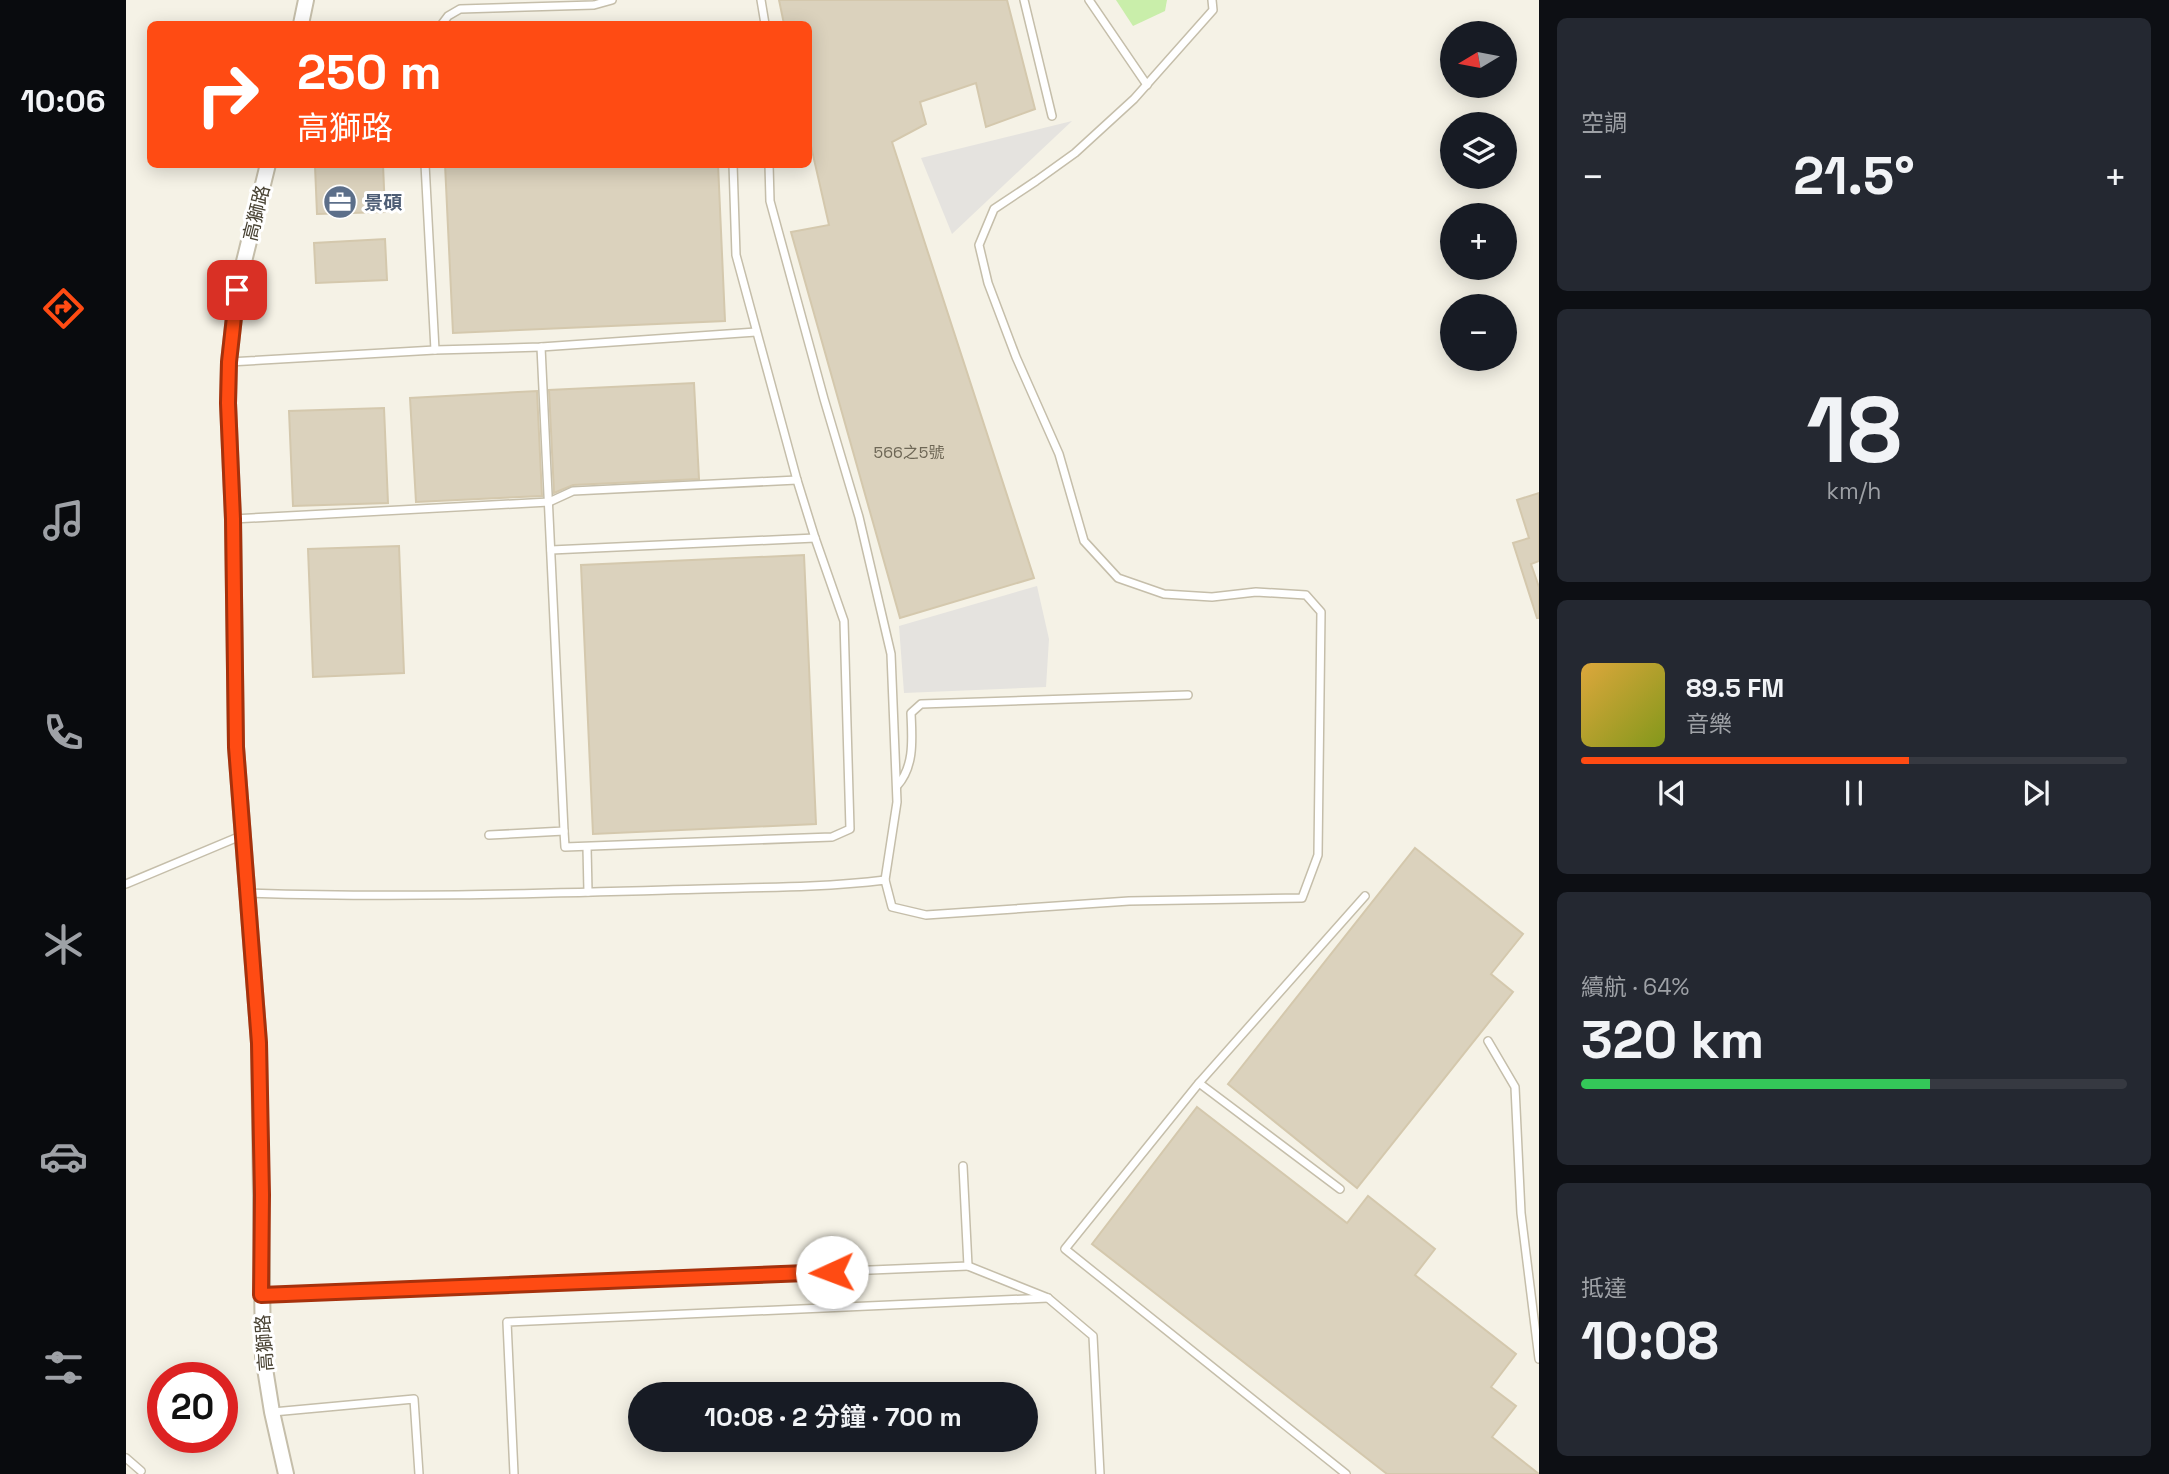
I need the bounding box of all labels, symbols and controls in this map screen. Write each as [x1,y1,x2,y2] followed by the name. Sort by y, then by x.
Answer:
[1440,21,1517,98] north arrow
[1440,21,1517,371] map controls
[297,41,442,103] text: 250 m
[182,49,273,140] icon: right
[20,81,106,121] text: 10:06
[297,108,393,148] text: 高獅路
[1581,108,1627,138] text: 空調
[1440,112,1517,189] button: layers
[1793,143,1915,209] text: 21.5°
[1581,153,1605,201] text: −
[2103,153,2127,201] text: +
[237,182,276,244] street label: 高獅路
[321,183,359,221] office icon: 景碩
[364,190,403,215] place label: 景碩
[1440,203,1517,280] button: +
[207,260,267,320] pin
[218,271,256,309] icon: arrive
[39,284,88,333] icon: directions
[1440,294,1517,371] button: −
[1806,372,1902,489] text: 18
[874,442,944,463] house number: 566之5號
[1827,476,1881,506] text: km/h
[39,496,88,545] icon: music
[1686,671,1784,705] text: 89.5 FM
[39,708,88,757] icon: phone
[1686,709,1732,739] text: 音樂
[1653,774,1691,812] icon: previous
[1835,774,1873,812] icon: pause
[2017,774,2055,812] icon: next
[39,920,88,969] icon: climate
[1581,972,1689,1002] text: 續航 · 64%
[1581,1007,1764,1073] text: 320 km
[39,1132,88,1181] icon: car
[795,1235,869,1309] position arrow
[1581,1273,1627,1303] text: 抵達
[1581,1308,1719,1374] text: 10:08
[250,1314,279,1372] street label: 高獅路
[39,1343,88,1392] icon: filters
[147,1362,238,1453] speed limit sign: 20
[704,1400,962,1434] text: 10:08 · 2 分鐘 · 700 m

